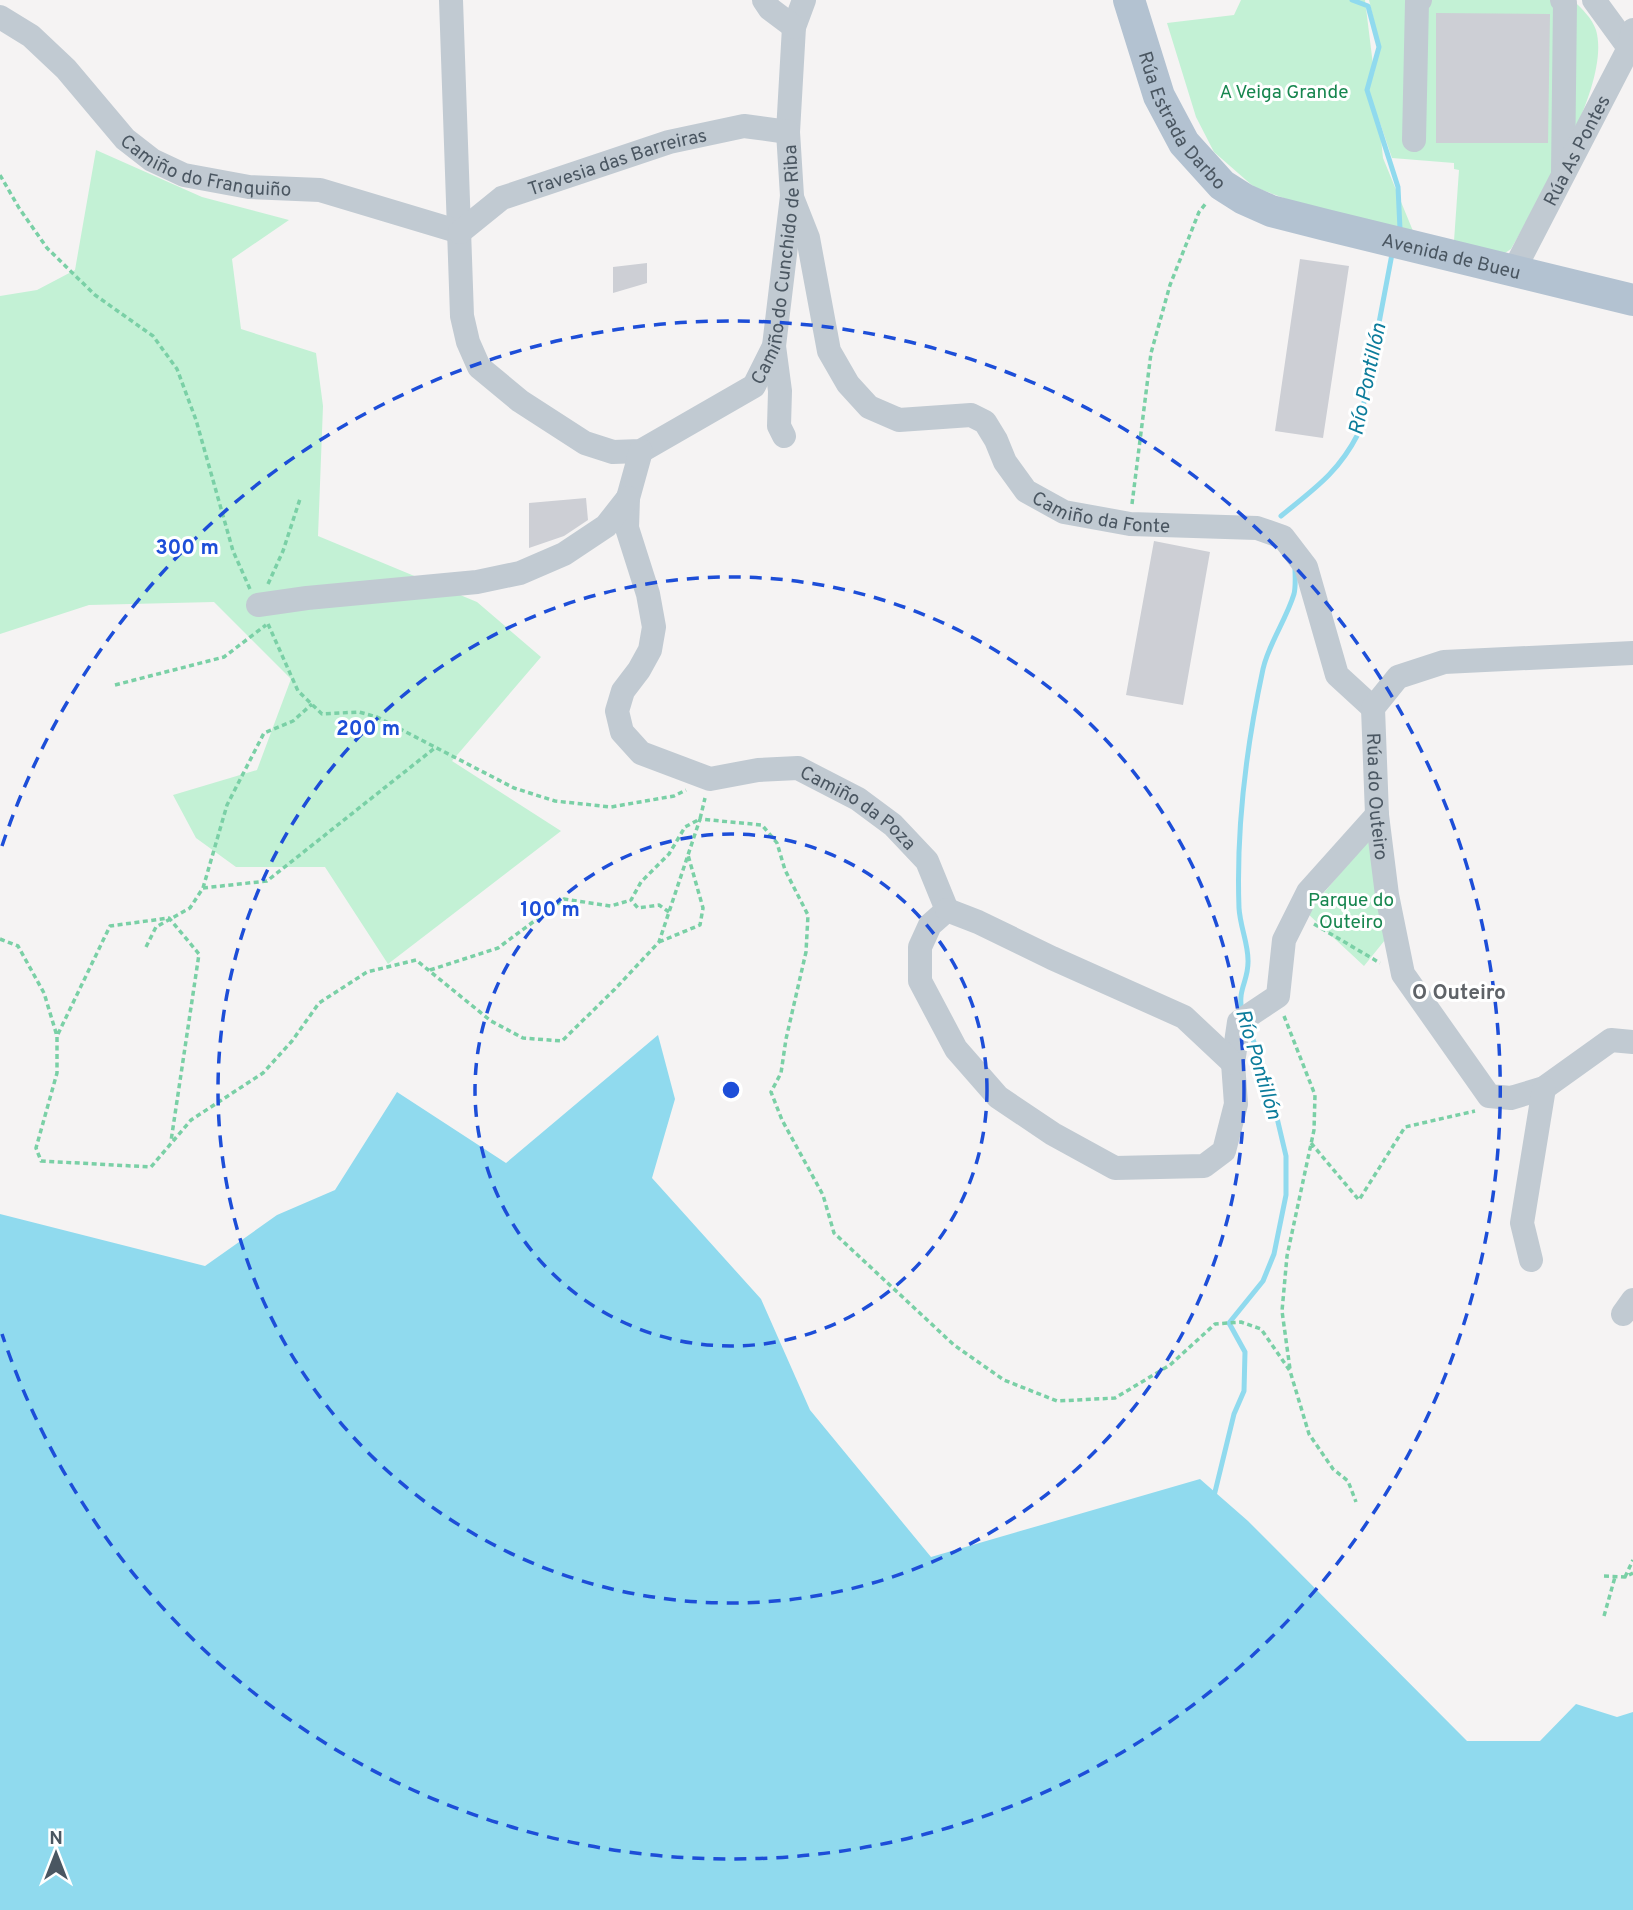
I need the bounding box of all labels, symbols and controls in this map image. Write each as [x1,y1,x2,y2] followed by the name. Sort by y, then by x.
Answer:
[1132,49,1230,196] street label: Rúa Estrada Darbo
[1220,81,1348,105] park label: A Veiga Grande
[1539,91,1617,211] street label: Rúa As Pontes
[525,124,709,202] street label: Travesia das Barreiras
[115,130,292,203] street label: Camiño do Franquiño
[747,144,806,389] street label: Camiño do Cunchido de Riba
[1379,229,1523,286] street label: Avenida de Bueu
[1343,320,1394,438] water label: Río Pontillón
[1027,487,1170,539] street label: Camiño da Fonte
[155,535,219,562] text: 300 m
[336,716,400,743] text: 200 m
[1360,732,1393,862] street label: Rúa do Outeiro
[795,761,921,856] street label: Camiño da Poza
[1308,889,1394,935] park label: Parque do Outeiro
[520,897,580,924] text: 100 m
[1412,980,1506,1007] district label: O Outeiro
[1228,1006,1287,1123] water label: Río Pontillón
[719,1078,743,1102] centre of rings
[21,1819,91,1889] north arrow
[49,1827,63,1851] text: N

